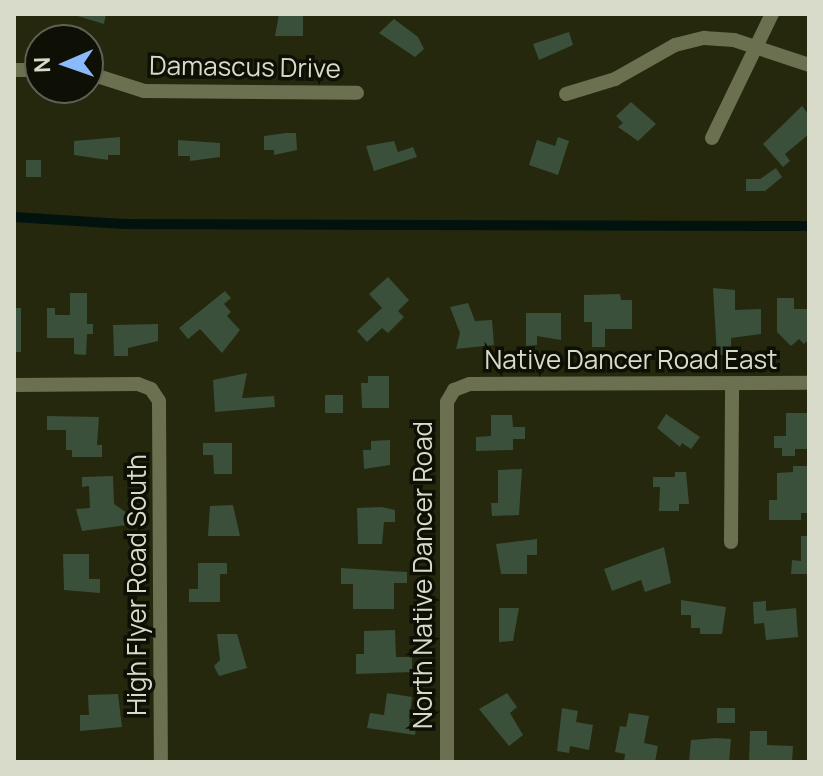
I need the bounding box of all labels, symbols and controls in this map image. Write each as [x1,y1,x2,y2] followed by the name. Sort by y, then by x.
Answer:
[24,24,104,104] north arrow
[149,50,341,84] street label: Damascus Drive
[27,56,57,73] text: N
[485,344,777,376] street label: Native Dancer Road East
[407,421,439,729] street label: North Native Dancer Road
[121,454,153,716] street label: High Flyer Road South

